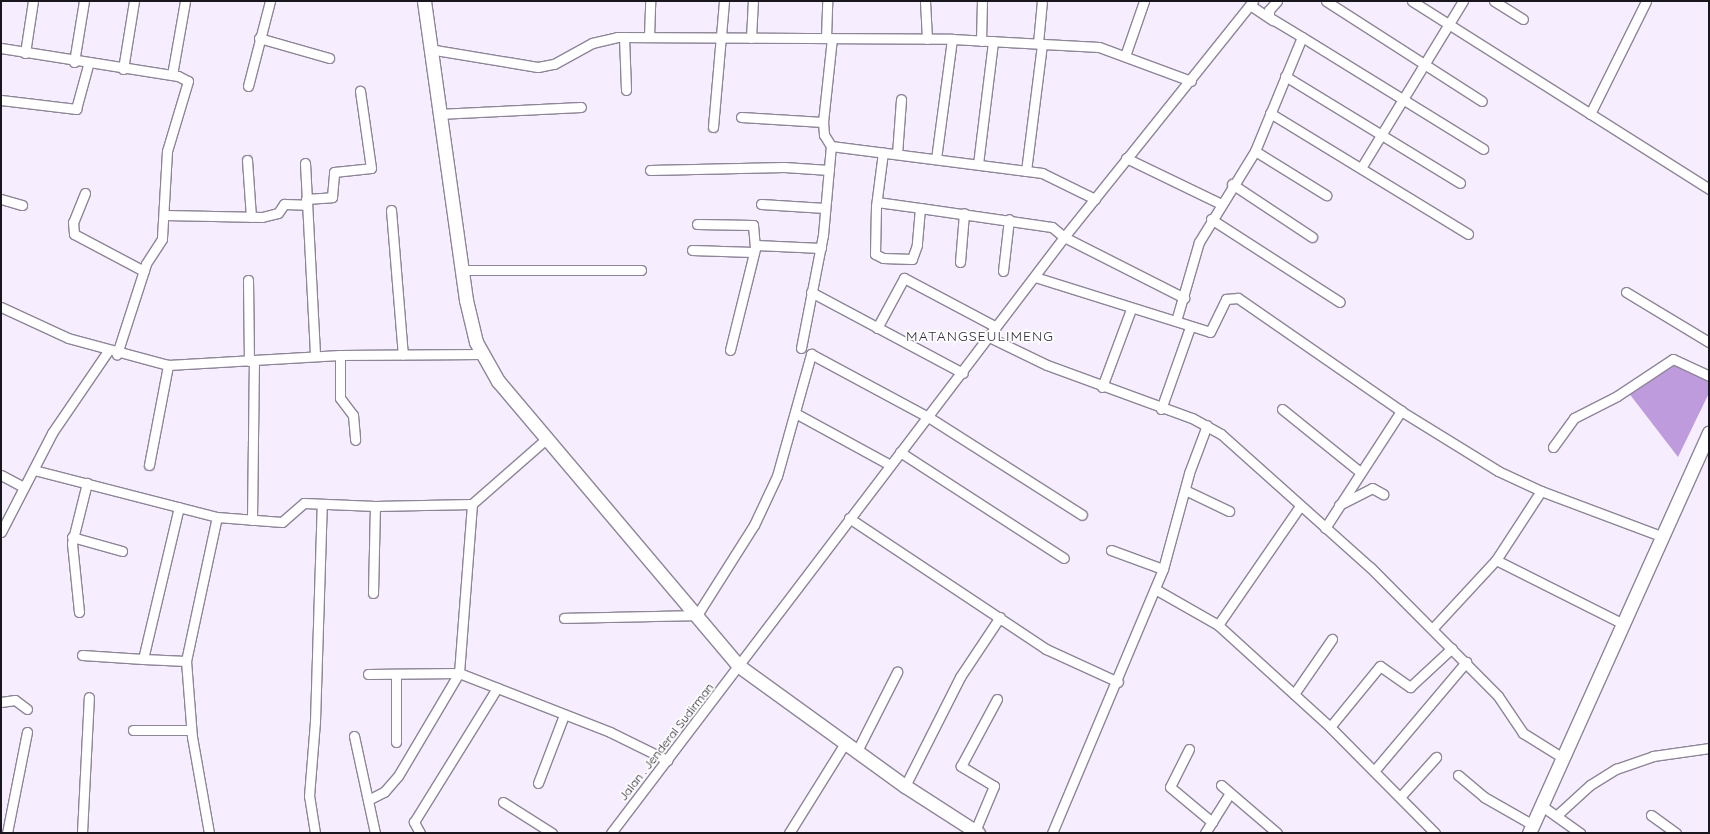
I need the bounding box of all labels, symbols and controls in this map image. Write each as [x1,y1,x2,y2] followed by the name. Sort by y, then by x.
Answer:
[906,328,1054,344] district label: MATANGSEULIMENG
[616,680,716,804] street label: Jalan . Jenderal Sudirman

